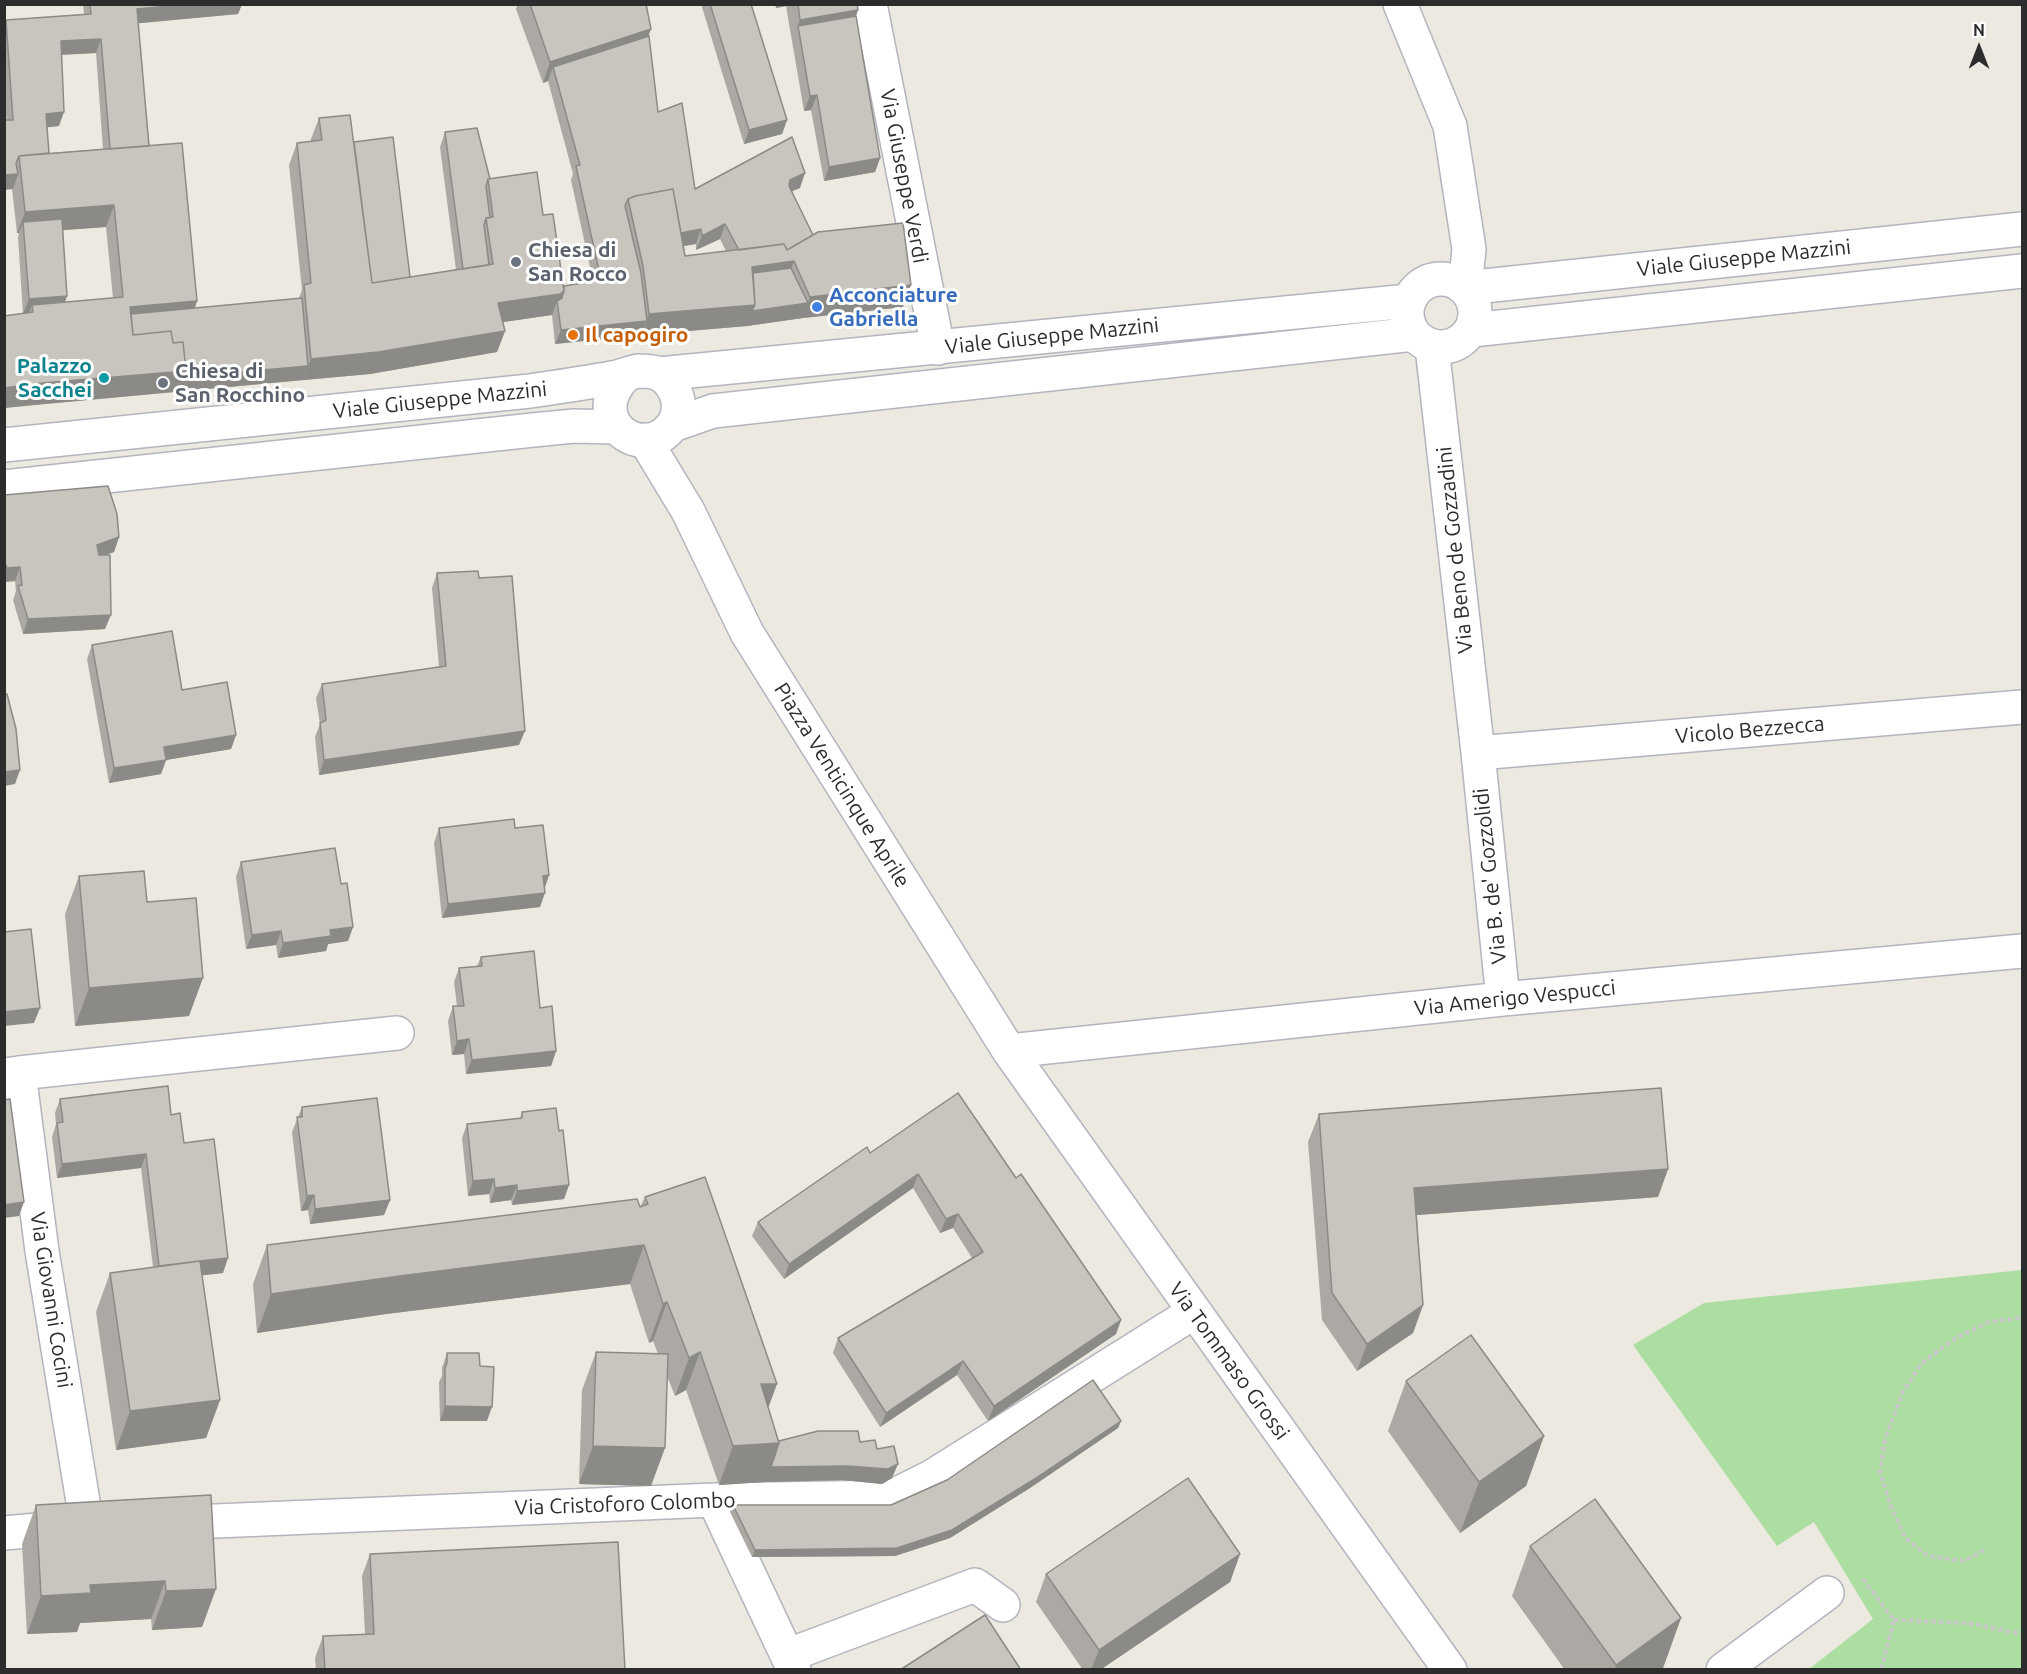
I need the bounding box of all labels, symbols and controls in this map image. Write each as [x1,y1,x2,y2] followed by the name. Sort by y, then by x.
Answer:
[1949,18,2009,78] north arrow
[1973,21,1985,39] text: N
[875,87,933,265] street label: Via Giuseppe Verdi
[1636,234,1852,282] street label: Viale Giuseppe Mazzini
[528,237,627,287] place label: Chiesa di San Rocco
[509,255,523,269] marker: Chiesa di San Rocco
[829,282,958,332] place label: Acconciature Gabriella
[810,300,824,314] marker: Acconciature Gabriella
[944,312,1160,360] street label: Viale Giuseppe Mazzini
[585,322,689,348] place label: Il capogiro
[566,328,580,342] marker: Il capogiro
[17,353,92,403] place label: Palazzo Sacchei
[175,358,305,408] place label: Chiesa di San Rocchino
[97,371,111,385] marker: Palazzo Sacchei
[156,376,170,390] marker: Chiesa di San Rocchino
[332,376,548,424] street label: Viale Giuseppe Mazzini
[1432,445,1478,655] street label: Via Beno de Gozzadini
[769,678,915,892] street label: Piazza Venticinque Aprile
[1674,711,1826,749] street label: Vicolo Bezzecca
[1468,787,1512,965] street label: Via B. de' Gozzolidi
[1413,975,1617,1021] street label: Via Amerigo Vespucci
[25,1210,77,1390] street label: Via Giovanni Cocini
[1163,1277,1295,1445] street label: Via Tommaso Grossi
[514,1488,736,1520] street label: Via Cristoforo Colombo

